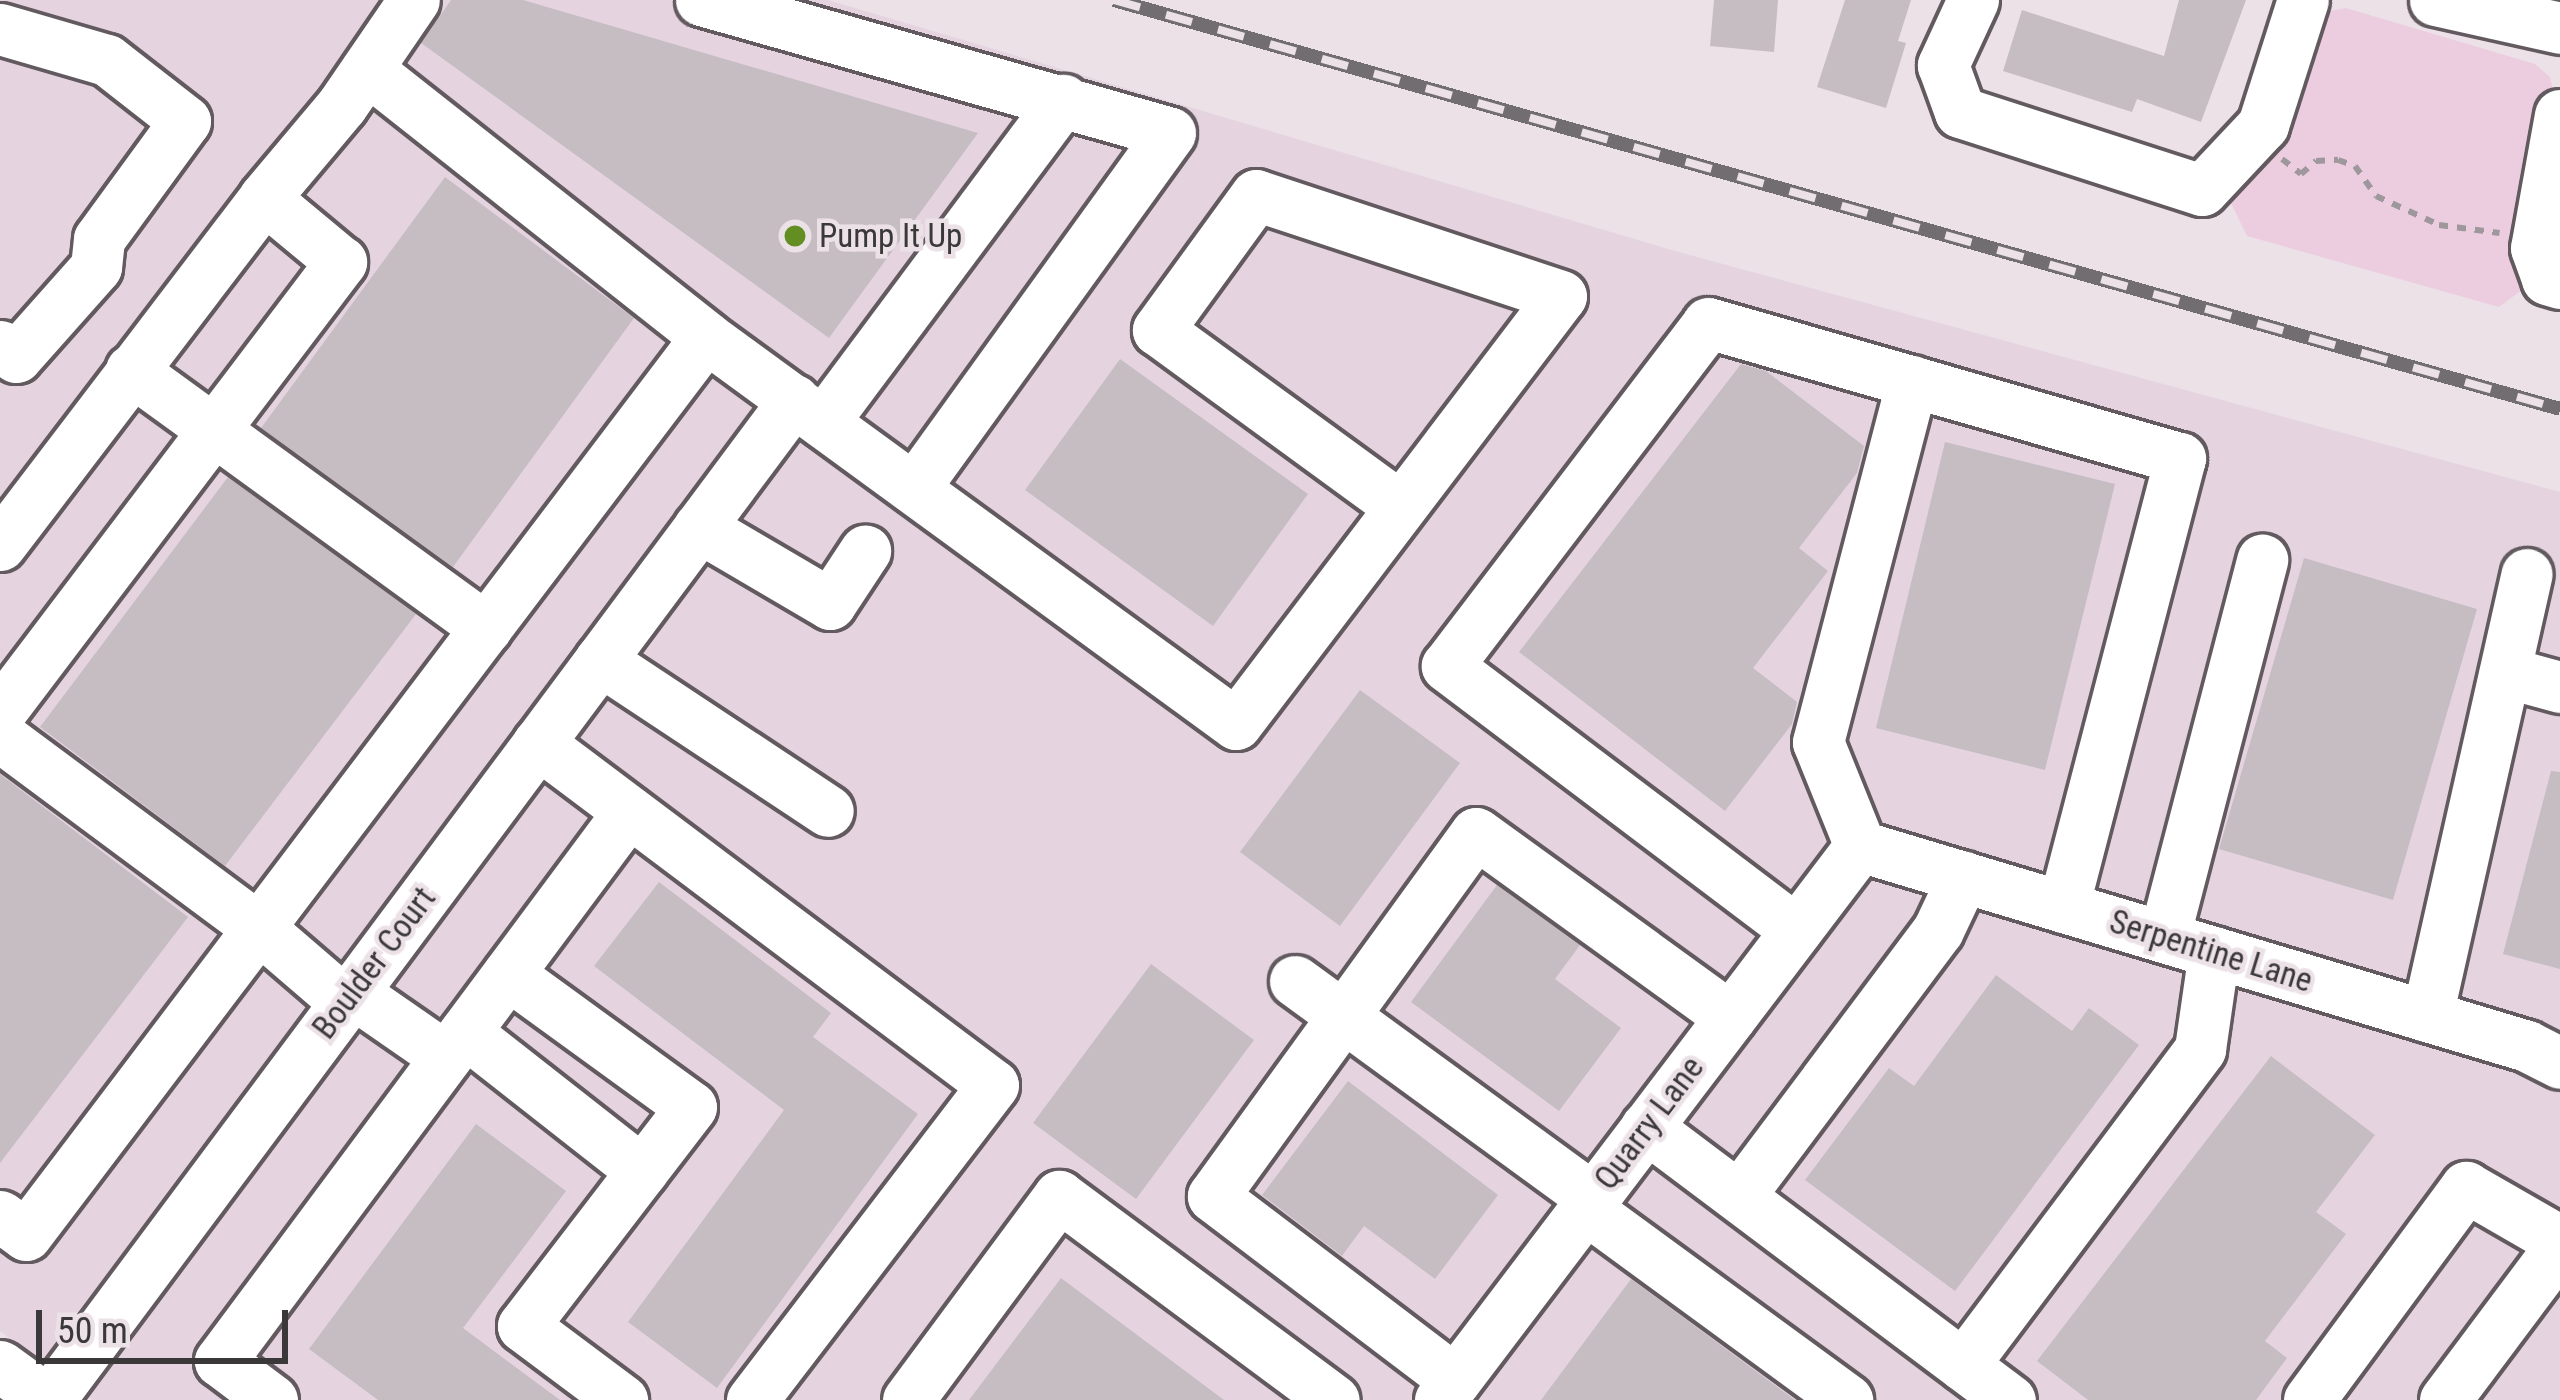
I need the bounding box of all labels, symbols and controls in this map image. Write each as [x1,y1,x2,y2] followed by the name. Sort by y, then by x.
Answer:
[819,216,962,256] place label: Pump It Up
[782,223,808,249] marker: Pump It Up
[304,879,444,1047] street label: Boulder Court
[2105,901,2317,1001] street label: Serpentine Lane
[1586,1049,1712,1197] street label: Quarry Lane
[42,1286,294,1360] scale bar
[57,1310,128,1352] text: 50 m

